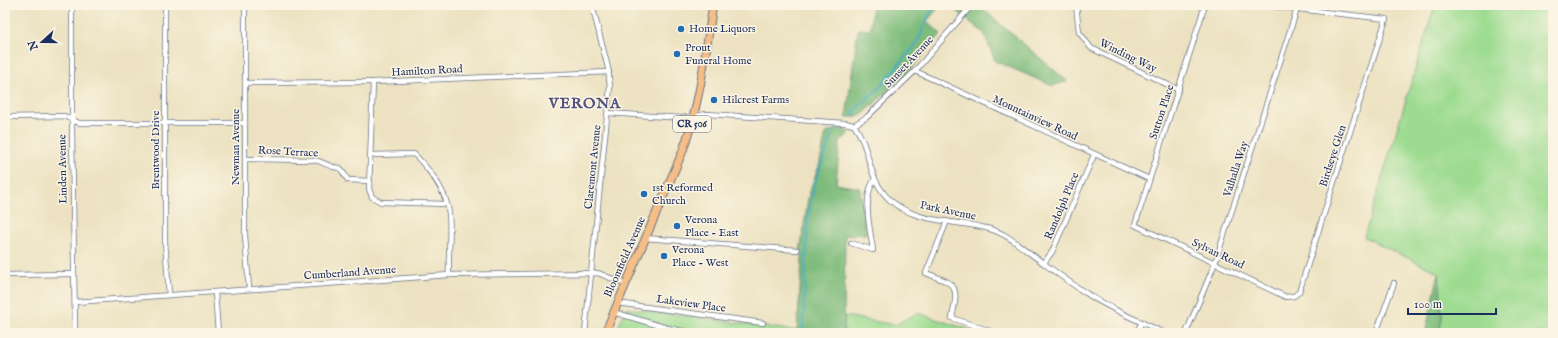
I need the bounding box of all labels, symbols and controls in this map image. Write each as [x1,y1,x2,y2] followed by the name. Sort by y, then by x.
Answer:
[22,22,62,62] north arrow
[689,22,756,36] place label: Home Liquors
[676,24,686,34] marker: Home Liquors
[881,33,937,91] street label: Sunset Avenue
[1097,36,1160,76] street label: Winding Way
[25,38,42,53] text: N
[685,41,751,68] place label: Prout Funeral Home
[672,49,682,59] marker: Prout Funeral Home
[391,62,463,80] street label: Hamilton Road
[1147,83,1177,141] street label: Sutton Place
[990,92,1080,144] street label: Mountainview Road
[722,93,789,107] place label: Hilcrest Farms
[548,94,621,113] district label: VERONA
[709,95,719,105] marker: Hilcrest Farms
[229,109,243,185] street label: Newman Avenue
[149,111,163,189] street label: Brentwood Drive
[673,116,711,132] road number: CR 506
[1316,123,1350,189] street label: Birdseye Glen
[582,124,604,210] street label: Claremont Avenue
[55,134,71,204] street label: Linden Avenue
[1220,139,1252,200] street label: Valhalla Way
[258,143,318,161] street label: Rose Terrace
[1042,170,1082,242] street label: Randolph Place
[652,181,713,208] place label: 1st Reformed Church
[639,189,649,199] marker: 1st Reformed Church
[919,198,977,224] street label: Park Avenue
[684,213,739,240] place label: Verona Place - East
[601,214,649,300] street label: Bloomfield Avenue
[672,221,682,231] marker: Verona Place - East
[1189,236,1247,272] street label: Sylvan Road
[671,243,729,270] place label: Verona Place - West
[659,251,669,261] marker: Verona Place - West
[303,263,397,283] street label: Cumberland Avenue
[1408,290,1496,316] scale bar
[655,292,727,316] street label: Lakeview Place
[1414,297,1442,312] text: 100 m

